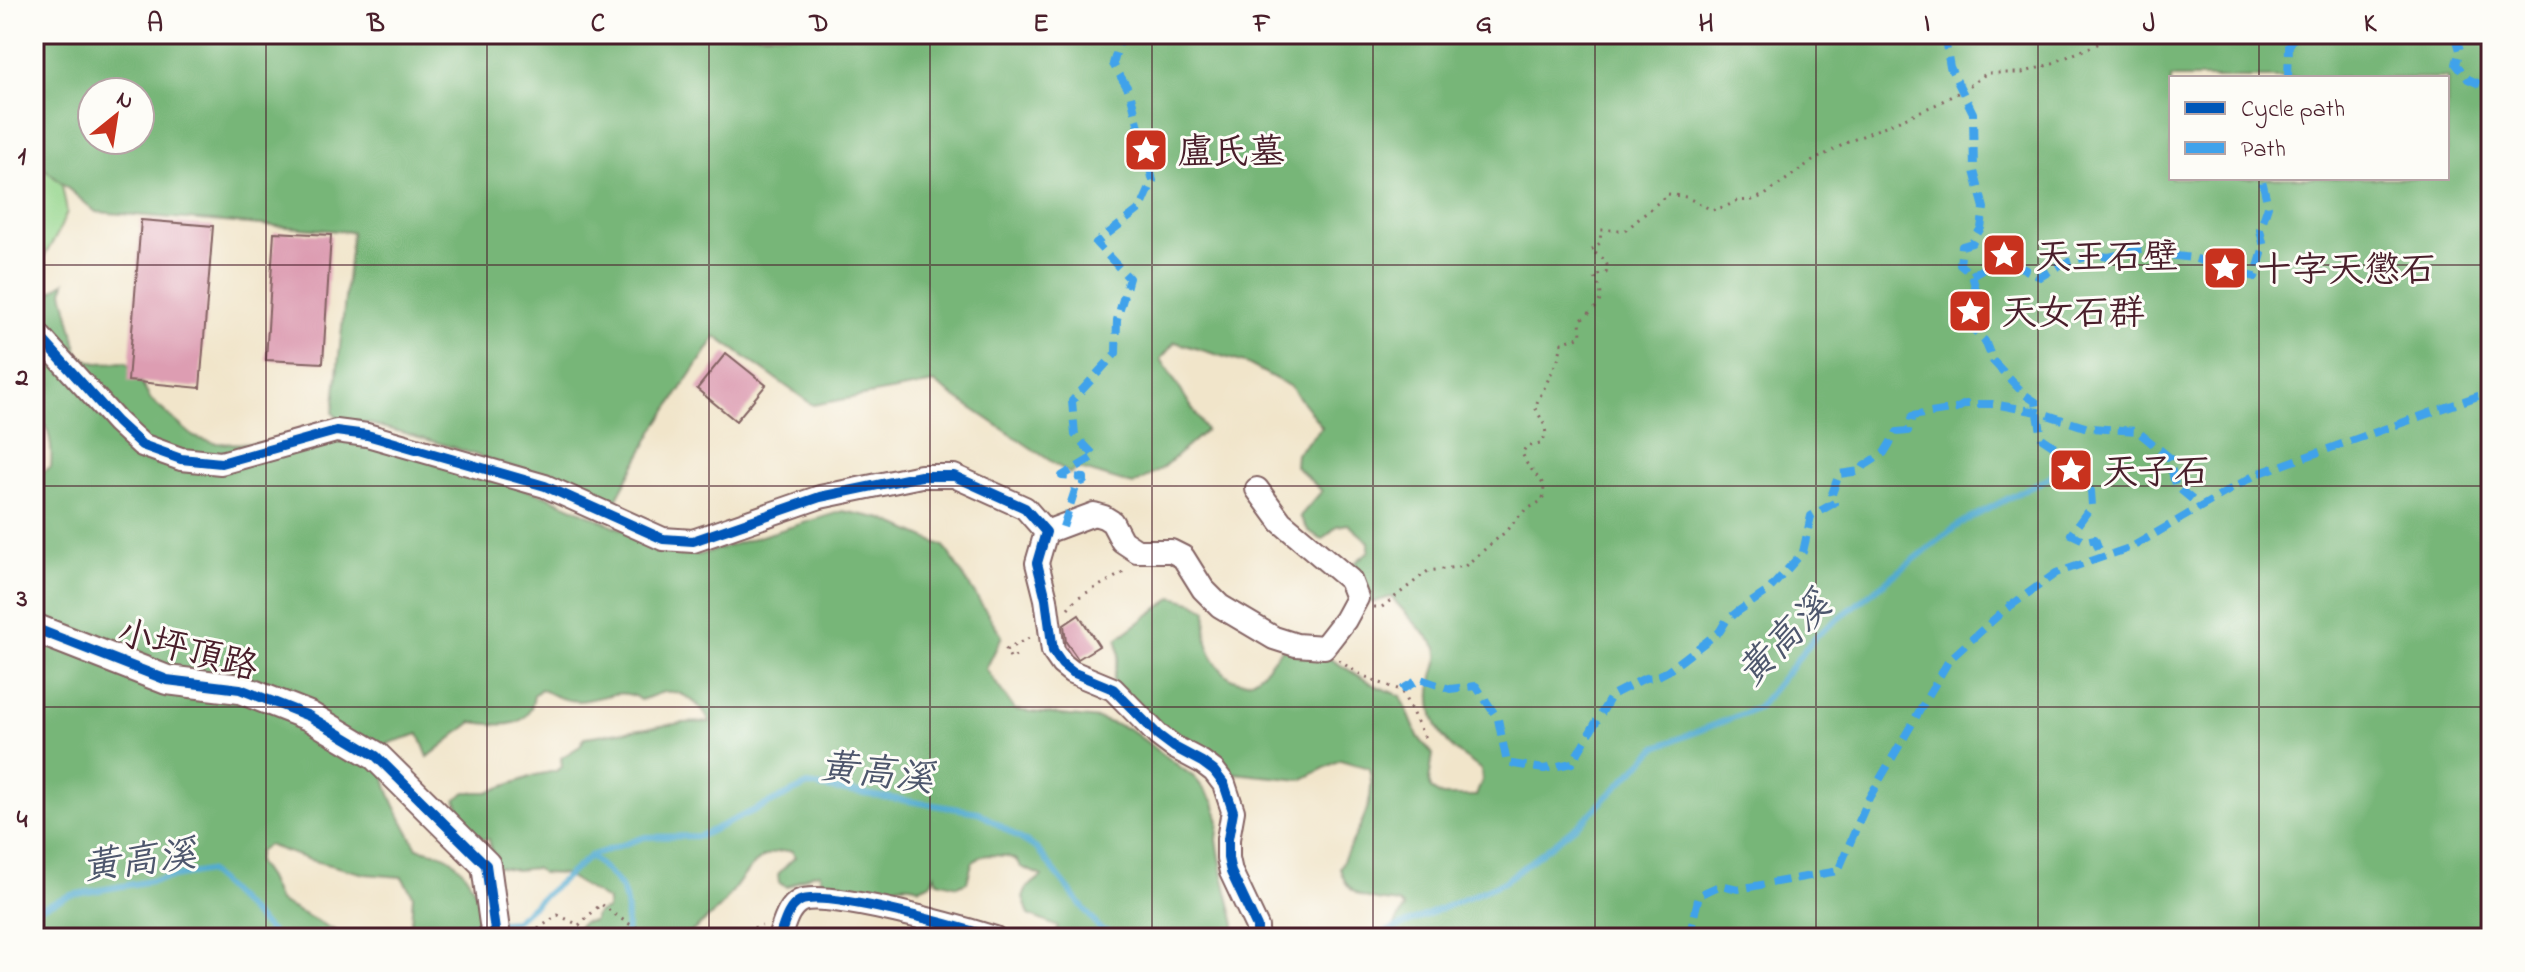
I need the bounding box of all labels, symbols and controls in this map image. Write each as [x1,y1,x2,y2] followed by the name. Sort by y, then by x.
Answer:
[147,6,163,44] text: A
[366,6,385,44] text: B
[591,6,605,44] text: C
[808,6,829,44] text: D
[1033,6,1049,44] text: E
[1252,6,1271,44] text: F
[1476,6,1492,44] text: G
[1698,6,1714,44] text: H
[1924,6,1930,44] text: I
[2143,6,2155,44] text: J
[2364,6,2378,44] text: K
[76,76,156,156] north arrow
[2169,76,2449,180] legend
[110,84,139,119] text: N
[2241,93,2345,129] text: Cycle path
[1122,126,1170,174] place icon: 盧氏墓
[1177,128,1285,181] place label: 盧氏墓
[2241,133,2286,168] text: Path
[18,139,27,177] text: 1
[1980,231,2028,279] place icon: 天王石壁
[2035,233,2179,286] place label: 天王石壁
[2201,244,2249,292] place icon: 十字天懲石
[2256,246,2436,299] place label: 十字天懲石
[1946,287,1994,335] place icon: 天女石群
[2001,289,2145,342] place label: 天女石群
[15,360,29,398] text: 2
[2047,446,2095,494] place icon: 天子石
[2102,448,2210,501] place label: 天子石
[1726,579,1847,701] water label: 黃高溪
[16,581,28,619] text: 3
[110,608,263,697] street label: 小坪頂路
[817,740,938,810] water label: 黃高溪
[17,802,28,840] text: 4
[79,828,201,898] water label: 黃高溪

